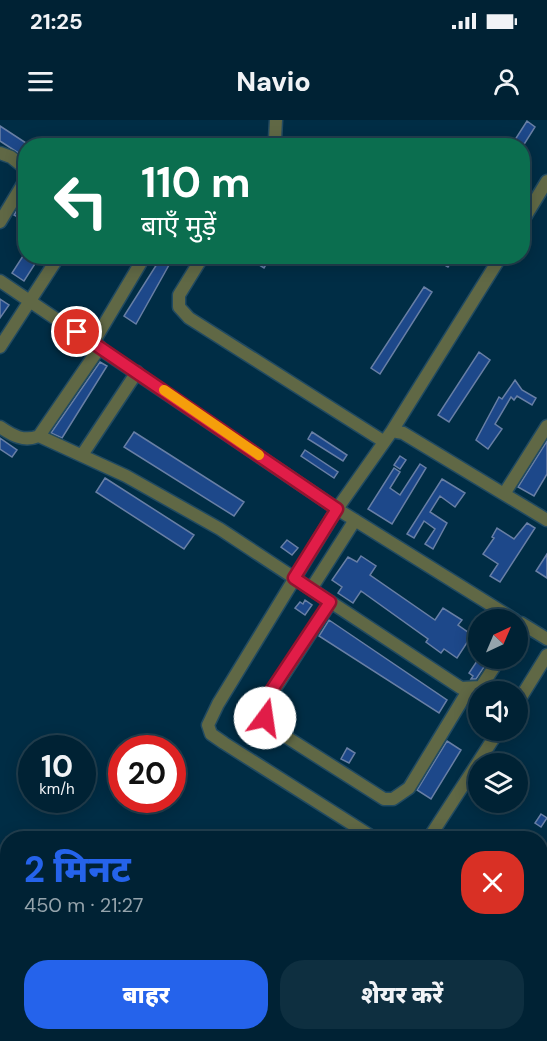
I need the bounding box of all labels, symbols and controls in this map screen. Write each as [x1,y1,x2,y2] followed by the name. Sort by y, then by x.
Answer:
[30,7,83,36] text: 21:25
[236,64,311,99] text: Navio
[24,65,57,98] icon: menu
[490,65,523,98] icon: person
[141,155,251,210] text: 110 m
[42,162,120,240] icon: left
[141,208,216,243] text: बाएँ मुड़ें
[51,306,102,357] pin
[60,315,93,348] icon: arrive
[468,609,528,669] north arrow
[468,609,528,813] map controls
[468,681,528,741] button: sound
[233,686,297,750] position arrow
[108,735,186,813] speed limit sign: 20
[41,747,73,786] text: 10
[468,753,528,813] button: layers
[39,779,75,799] text: km/h
[24,846,131,893] text: 2 मिनट
[461,851,524,914] button: close
[24,892,143,918] text: 450 m · 21:27
[24,960,268,1029] button: बाहर
[280,960,524,1029] button: शेयर करें

